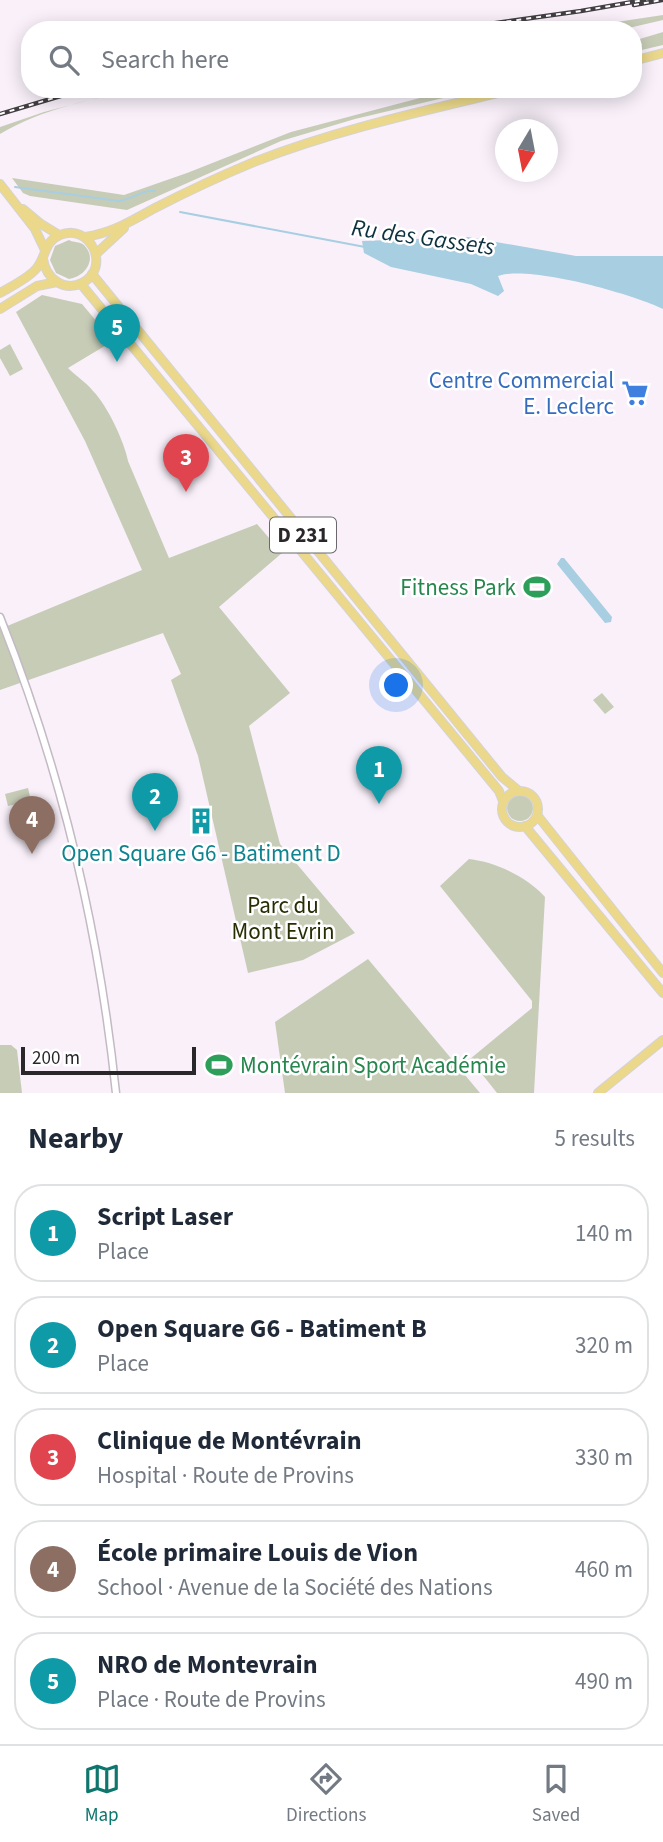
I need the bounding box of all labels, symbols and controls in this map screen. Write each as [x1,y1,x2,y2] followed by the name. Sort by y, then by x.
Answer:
[21,21,642,98] search box
[45,41,83,79] icon: search
[101,41,229,78] text: Search here
[495,119,558,182] north arrow
[349,210,497,265] water label: Ru des Gassets
[94,304,140,362] pin: 5
[429,364,614,423] place label: Centre Commercial E. Leclerc
[620,378,650,408] supermarket icon: Centre Commercial E. Leclerc
[163,434,209,492] pin: 3
[270,518,336,552] road number: D 231
[400,571,517,604] place label: Fitness Park
[522,572,552,602] sports icon: Fitness Park
[379,668,413,702] your location
[356,746,402,804] pin: 1
[132,773,178,831] pin: 2
[9,796,55,854] pin: 4
[186,806,216,836] building icon: Open Square G6 - Batiment D
[61,837,341,870] place label: Open Square G6 - Batiment D
[232,889,335,948] park label: Parc du Mont Evrin
[21,1044,196,1076] scale bar
[32,1045,80,1072] text: 200 m
[240,1049,506,1082] place label: Montévrain Sport Académie
[204,1050,234,1080] sports icon: Montévrain Sport Académie
[28,1117,123,1160] text: Nearby
[555,1122,635,1155] text: 5 results
[97,1198,233,1235] text: Script Laser
[47,1217,59,1250] text: 1
[575,1217,633,1250] text: 140 m
[97,1235,149,1268] text: Place
[97,1310,427,1347] text: Open Square G6 - Batiment B
[47,1329,59,1362] text: 2
[575,1329,633,1362] text: 320 m
[97,1347,149,1380] text: Place
[97,1422,362,1459] text: Clinique de Montévrain
[47,1441,59,1474] text: 3
[575,1441,633,1474] text: 330 m
[97,1459,354,1492] text: Hospital · Route de Provins
[97,1534,418,1571] text: École primaire Louis de Vion
[47,1553,59,1586] text: 4
[575,1553,633,1586] text: 460 m
[97,1571,493,1604] text: School · Avenue de la Société des Nations
[97,1646,318,1683] text: NRO de Montevrain
[47,1665,59,1698] text: 5
[575,1665,633,1698] text: 490 m
[97,1683,326,1716] text: Place · Route de Provins
[83,1760,121,1829] tab: Map
[286,1760,366,1829] tab: Directions
[532,1760,580,1829] tab: Saved

